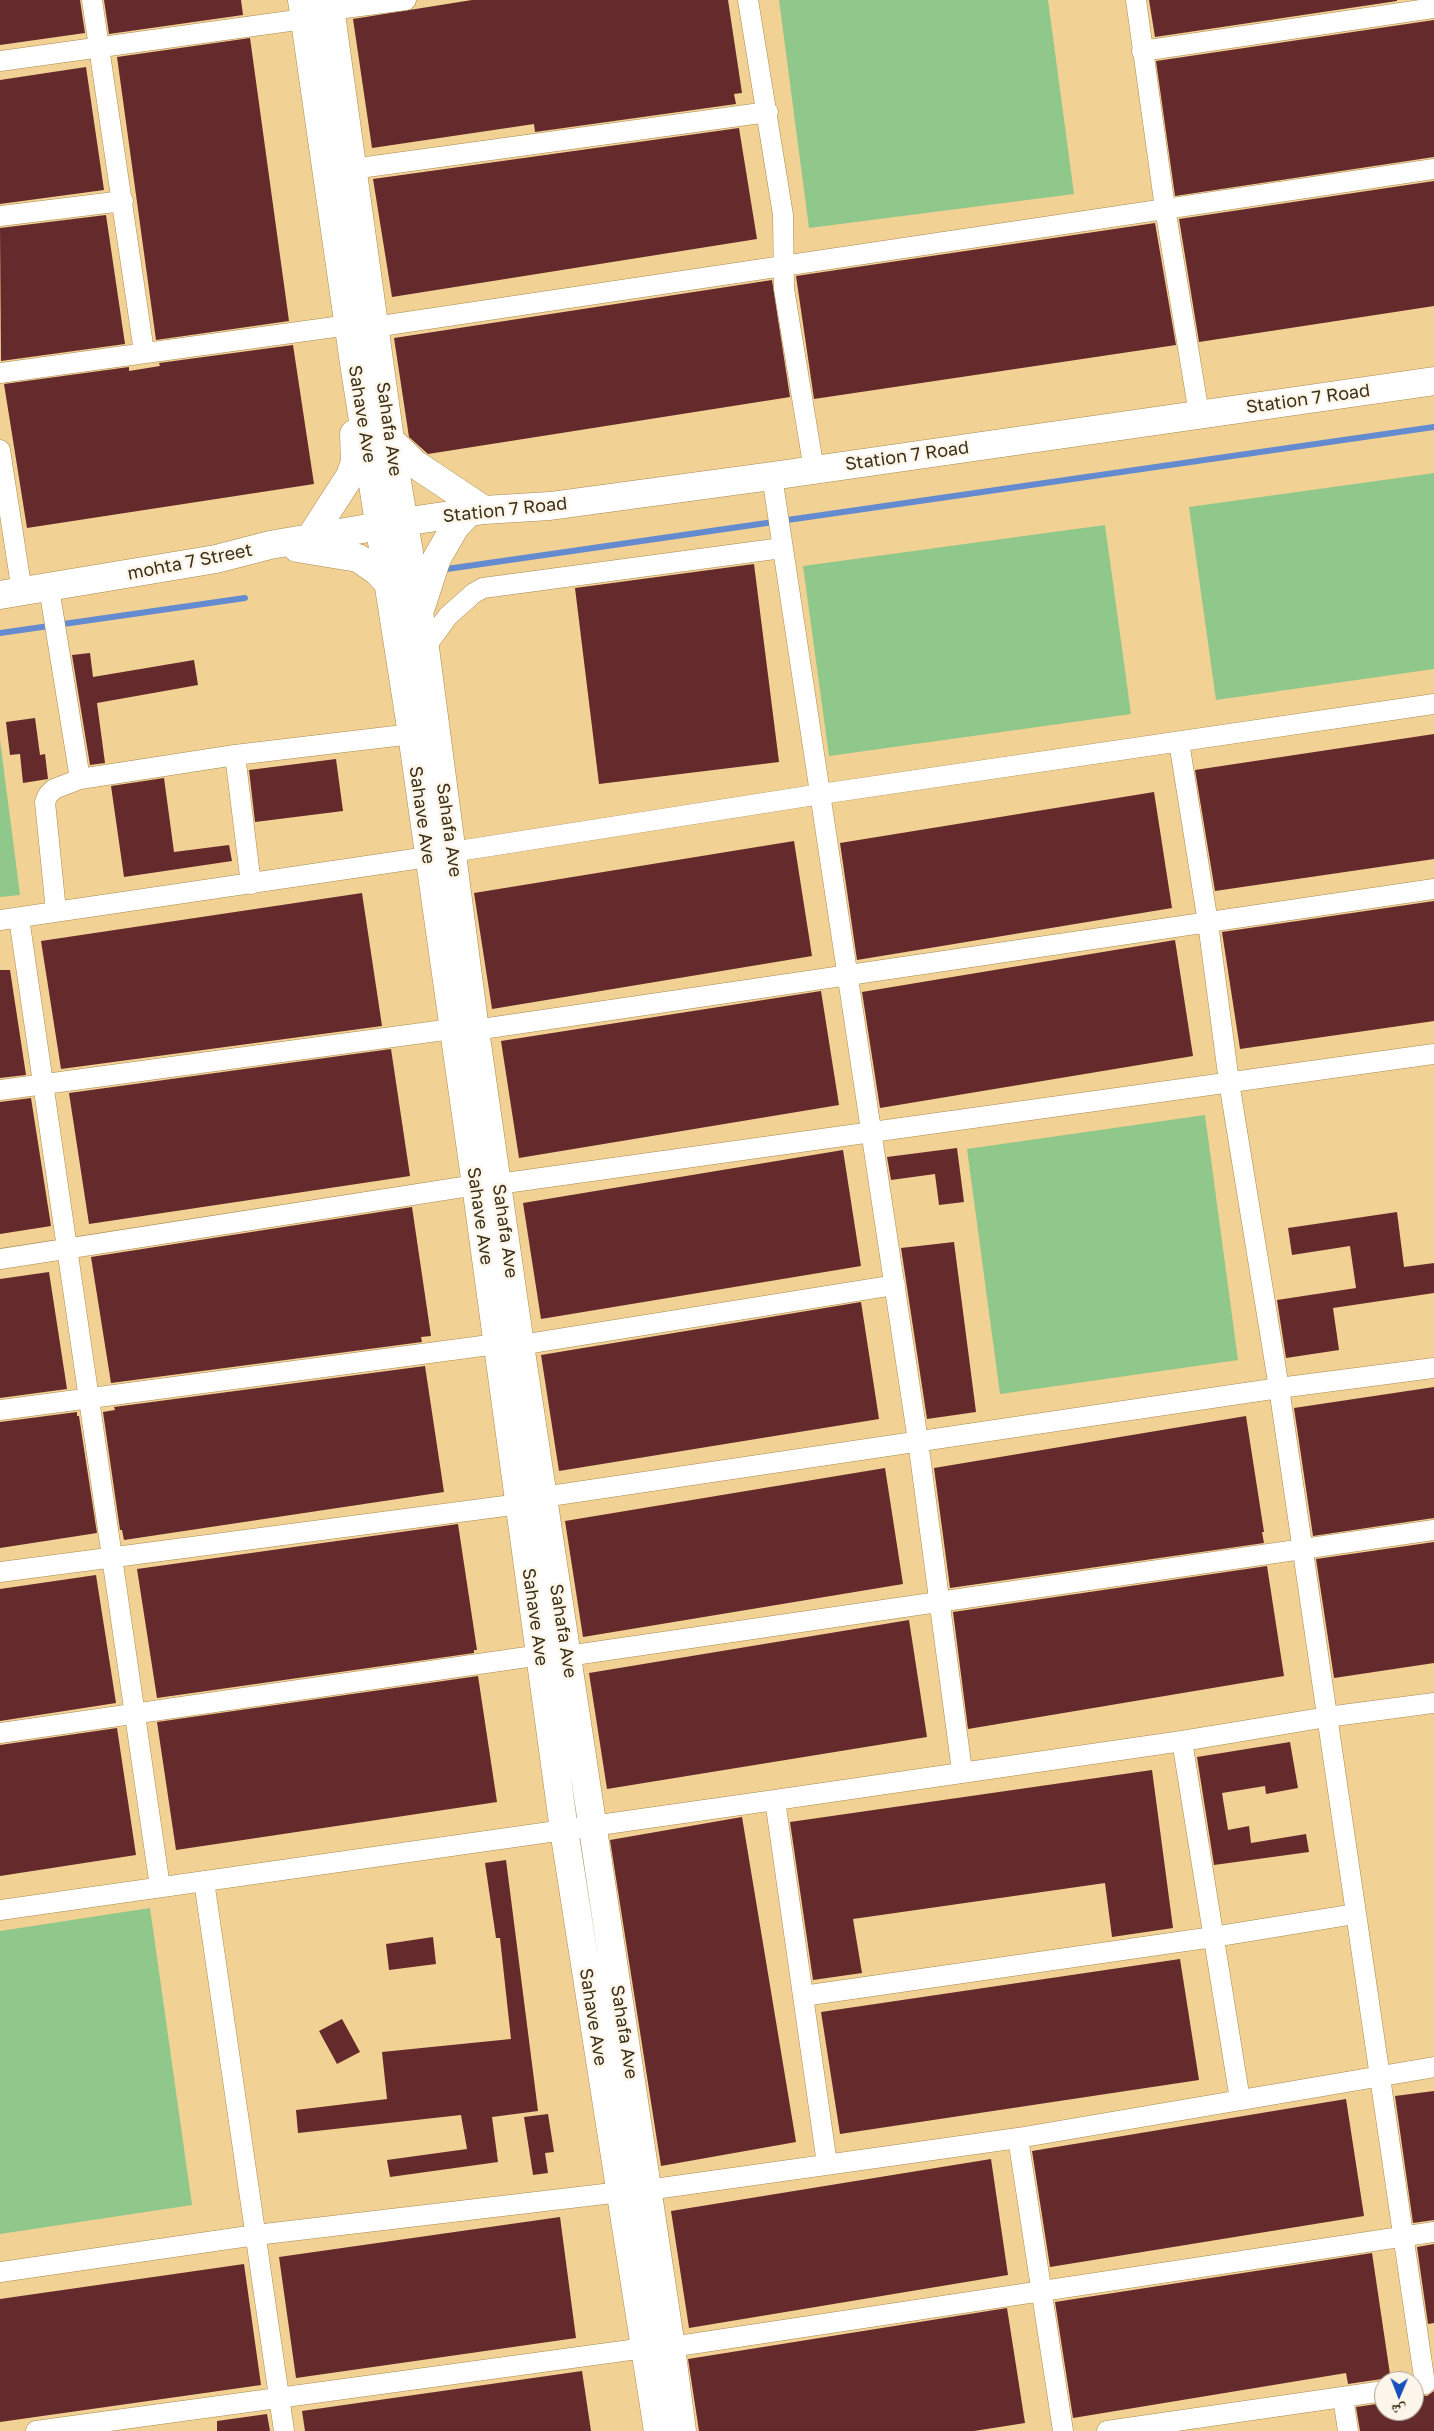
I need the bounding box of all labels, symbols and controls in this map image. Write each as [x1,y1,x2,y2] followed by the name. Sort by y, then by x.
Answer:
[344,364,380,464] street label: Sahave Ave
[372,380,406,478] street label: Sahafa Ave
[1245,380,1371,418] street label: Station 7 Road
[844,437,970,475] street label: Station 7 Road
[442,493,568,527] street label: Station 7 Road
[126,539,254,585] street label: mohta 7 Street
[404,765,440,865] street label: Sahave Ave
[432,781,466,879] street label: Sahafa Ave
[462,1166,498,1266] street label: Sahave Ave
[488,1182,522,1280] street label: Sahafa Ave
[517,1567,553,1667] street label: Sahave Ave
[545,1582,581,1680] street label: Sahafa Ave
[575,1967,611,2067] street label: Sahave Ave
[606,1983,642,2081] street label: Sahafa Ave
[1374,2371,1424,2421] north arrow
[1391,2402,1406,2419] text: ش

